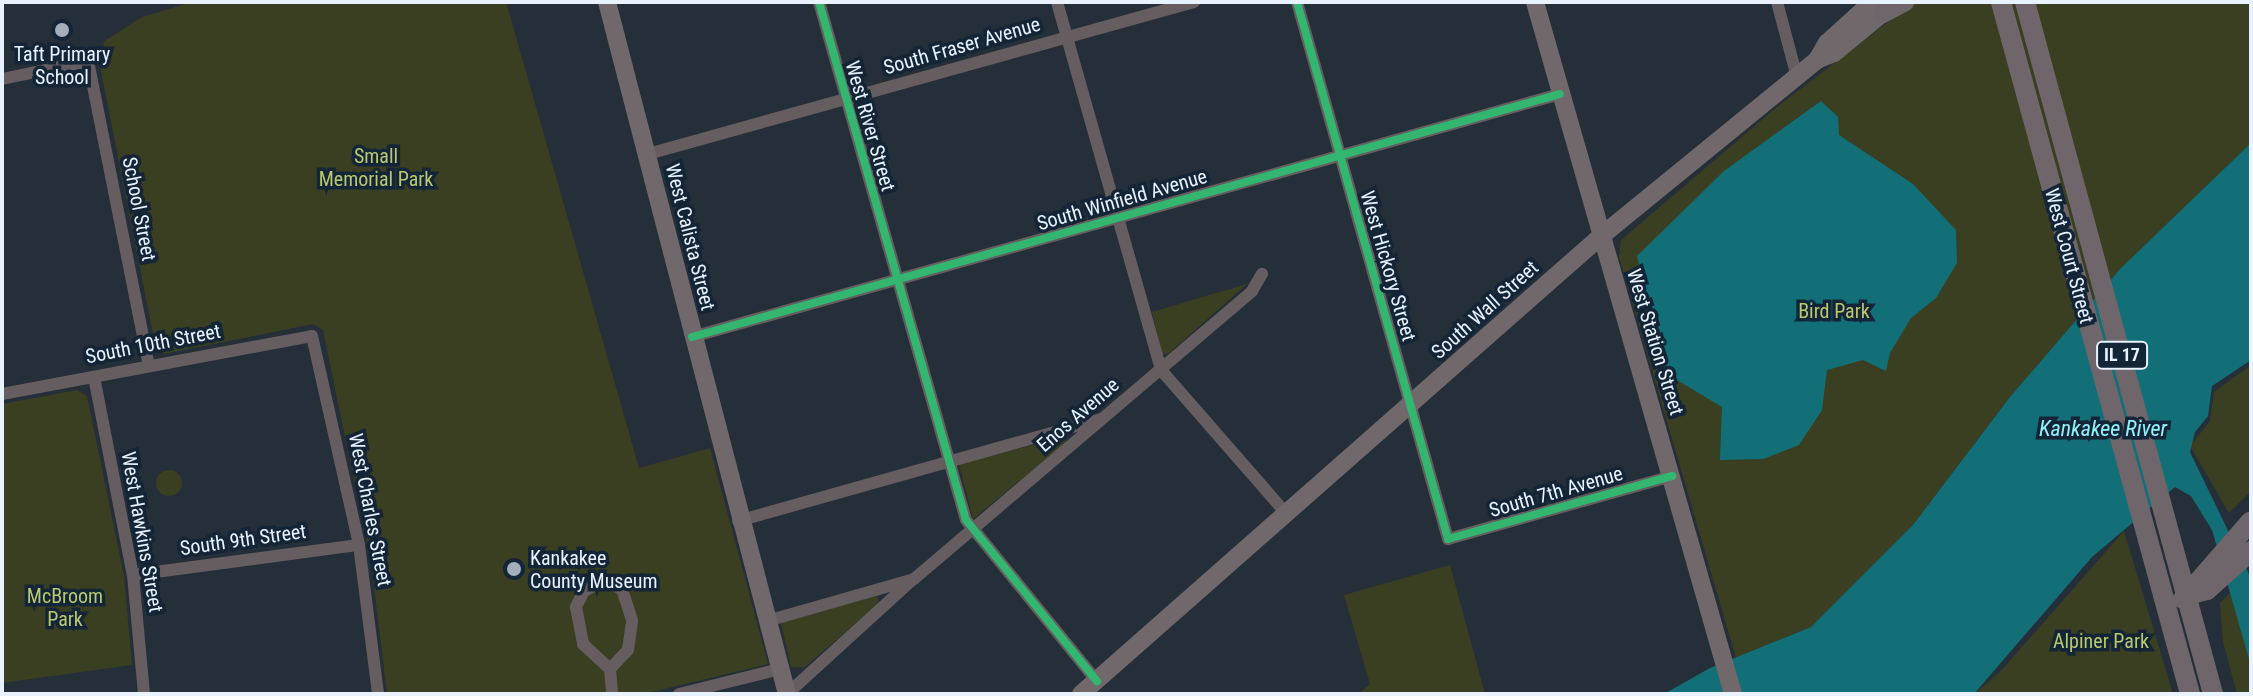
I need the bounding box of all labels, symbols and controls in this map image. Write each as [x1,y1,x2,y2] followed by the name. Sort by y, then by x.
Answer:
[881,12,1043,80] street label: South Fraser Avenue
[53,21,71,39] marker: Taft Primary School
[14,42,110,89] place label: Taft Primary School
[840,58,900,194] street label: West River Street
[319,145,433,192] park label: Small Memorial Park
[117,155,161,263] street label: School Street
[660,161,720,313] street label: West Calista Street
[1034,164,1210,236] street label: South Winfield Avenue
[2039,186,2099,326] street label: West Court Street
[1355,188,1421,344] street label: West Hickory Street
[1427,256,1543,364] street label: South Wall Street
[1621,266,1689,418] street label: West Station Street
[1798,299,1870,323] park label: Bird Park
[83,319,223,369] street label: South 10th Street
[2096,341,2148,369] road number: IL 17
[1032,373,1124,457] street label: Enos Avenue
[2039,416,2167,442] water label: Kankakee River
[343,432,397,588] street label: West Charles Street
[116,450,168,614] street label: West Hawkins Street
[1486,461,1626,523] street label: South 7th Avenue
[178,519,308,561] street label: South 9th Street
[530,546,658,593] place label: Kankakee County Museum
[505,560,523,578] marker: Kankakee County Museum
[27,584,103,631] park label: McBroom Park
[2053,629,2149,653] park label: Alpiner Park

